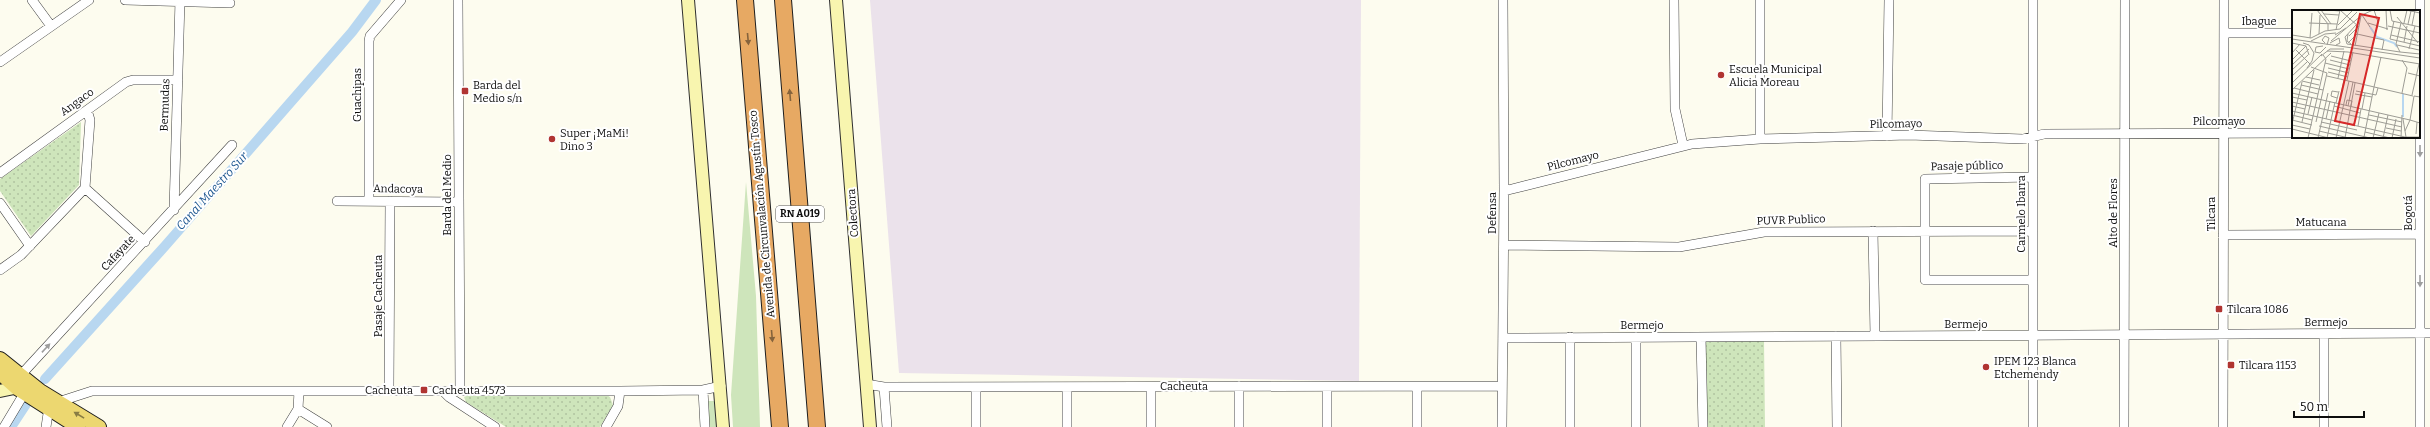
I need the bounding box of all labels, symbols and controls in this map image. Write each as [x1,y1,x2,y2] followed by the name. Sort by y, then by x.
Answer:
[2292,10,2420,138] inset map
[2241,15,2277,28] street label: Ibague
[745,33,752,45] one-way arrow
[1729,63,1822,89] place label: Escuela Municipal Alicia Moreau
[351,68,364,122] street label: Guachipas
[1716,70,1726,80] marker: Escuela Municipal Alicia Moreau
[158,78,172,132] street label: Bermudas
[473,79,522,105] place label: Barda del Medio s/n
[58,85,96,119] street label: Angaco
[460,86,470,96] marker: Barda del Medio s/n
[787,89,794,101] one-way arrow
[746,110,778,318] street label: Avenida de Circunvalación Agustín Tosco
[2193,115,2245,128] street label: Pilcomayo
[1870,117,1922,131] street label: Pilcomayo
[560,127,629,153] place label: Super ¡MaMi! Dino 3
[547,134,557,144] marker: Super ¡MaMi! Dino 3
[2417,145,2423,158] one-way arrow
[173,148,251,233] water label: Canal Maestro Sur
[1546,148,1600,174] street label: Pilcomayo
[441,154,454,236] street label: Barda del Medio
[1931,159,2003,173] street label: Pasaje público
[2015,175,2028,253] street label: Carmelo Ibarra
[2107,178,2120,248] street label: Alto de Flores
[373,182,423,196] street label: Andacoya
[845,188,861,238] street label: Colectora
[1486,192,1499,234] street label: Defensa
[2402,195,2415,231] street label: Bogotá
[2205,197,2218,231] street label: Tilcara
[776,206,824,222] road number: RN A019
[1756,212,1826,228] street label: PUVR Publico
[2296,216,2346,229] street label: Matucana
[98,233,138,273] street label: Cafayate
[372,255,385,337] street label: Pasaje Cacheuta
[2417,275,2423,288] one-way arrow
[2227,303,2288,316] place label: Tilcara 1086
[2214,304,2224,314] marker: Tilcara 1086
[2304,316,2348,329] street label: Bermejo
[1944,318,1988,331] street label: Bermejo
[1620,319,1664,332] street label: Bermejo
[769,330,776,342] one-way arrow
[41,343,51,353] one-way arrow
[1994,355,2076,381] place label: IPEM 123 Blanca Etchemendy
[2239,359,2297,372] place label: Tilcara 1153
[2226,360,2236,370] marker: Tilcara 1153
[1981,362,1991,372] marker: IPEM 123 Blanca Etchemendy
[1160,380,1208,393] street label: Cacheuta
[365,384,413,397] street label: Cacheuta
[432,384,506,397] place label: Cacheuta 4573
[419,385,429,395] marker: Cacheuta 4573
[2294,393,2364,419] scale bar
[2300,400,2329,414] text: 50 m
[73,411,85,418] one-way arrow

